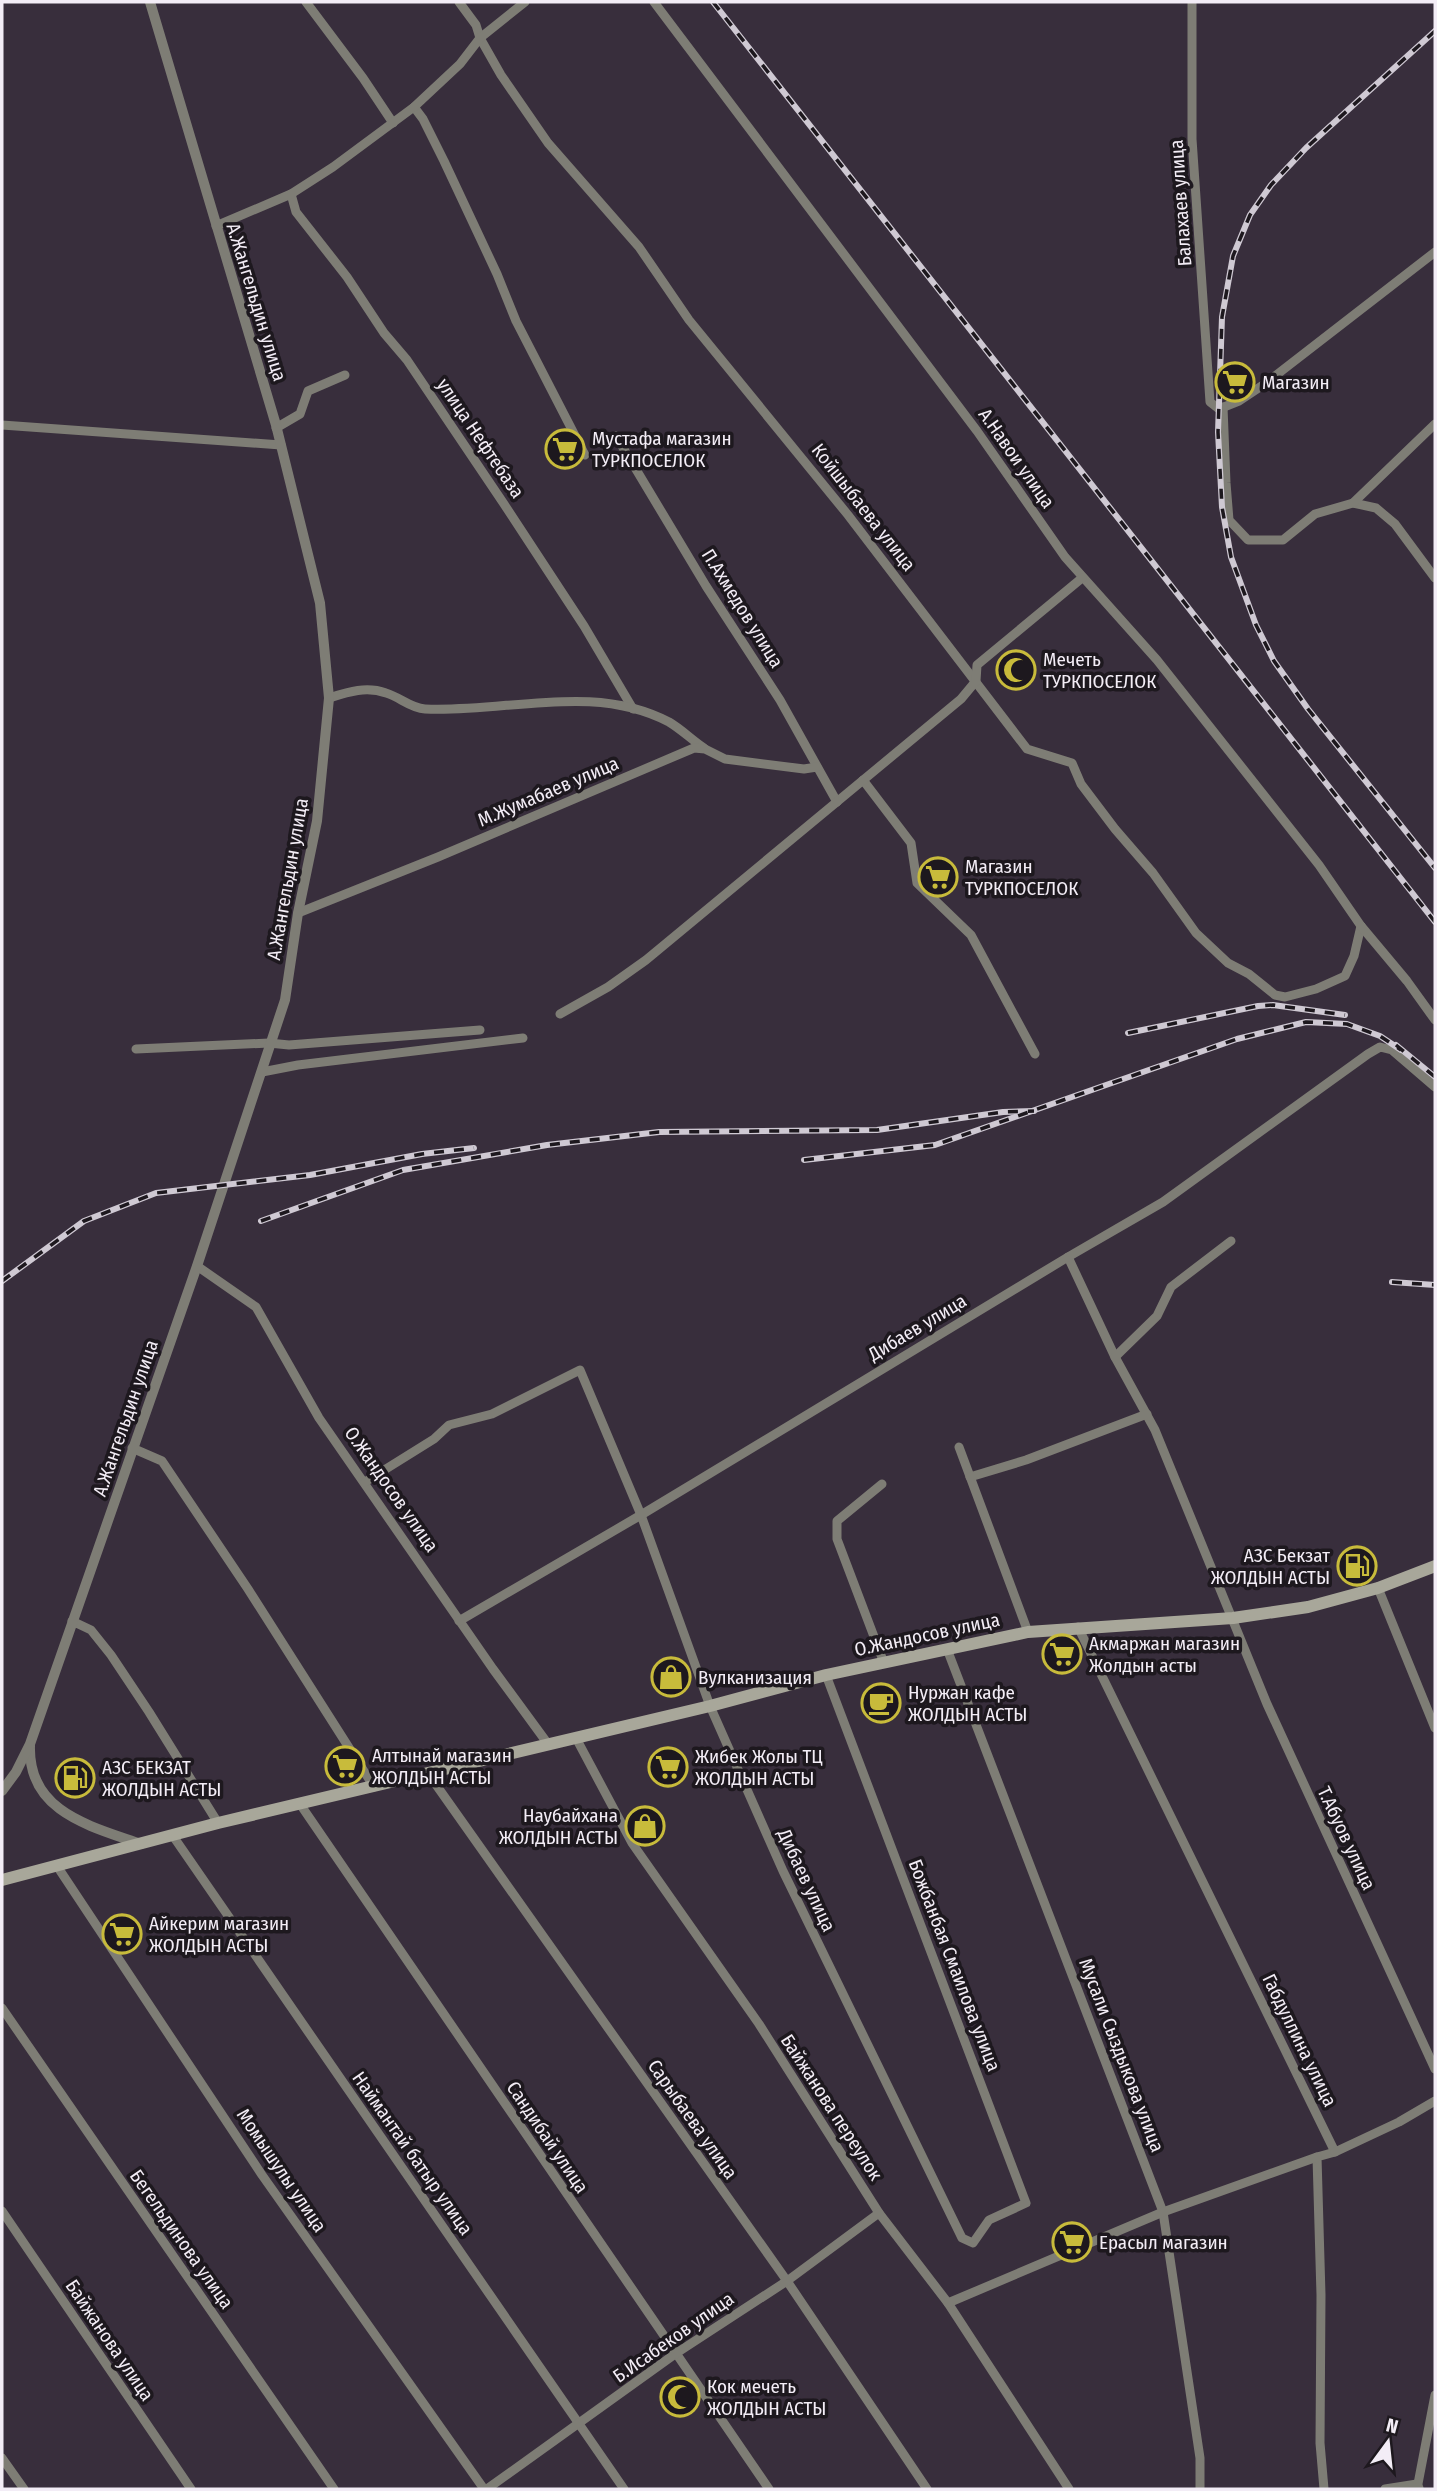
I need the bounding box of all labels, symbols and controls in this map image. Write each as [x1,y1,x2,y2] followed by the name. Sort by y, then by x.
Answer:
[1165,139,1196,267] street label: Балахаев улица
[222,220,292,384] street label: А.Жангельдин улица
[1214,361,1256,403] supermarket icon: Магазин
[1262,371,1330,394] place label: Магазин
[432,374,529,503] street label: улица Нефтебаза
[974,404,1059,513] street label: А.Навои улица
[592,427,732,472] place label: Мустафа магазин ТУРКПОСЕЛОК
[544,428,586,470] supermarket icon: Мустафа магазин ТУРКПОСЕЛОК
[807,439,921,576] street label: Койшыбаева улица
[697,545,788,672] street label: П.Ахмедов улица
[1043,648,1156,693] place label: Мечеть ТУРКПОСЕЛОК
[995,649,1037,691] mosque icon: Мечеть ТУРКПОСЕЛОК
[474,751,622,831] street label: М.Жумабаев улица
[262,796,313,962] street label: А.Жангельдин улица
[965,855,1078,900] place label: Магазин ТУРКПОСЕЛОК
[917,856,959,898] supermarket icon: Магазин ТУРКПОСЕЛОК
[863,1289,971,1366] street label: Дибаев улица
[88,1337,163,1499] street label: А.Жангельдин улица
[340,1422,443,1556] street label: О.Жандосов улица
[1211,1544,1330,1589] place label: АЗС Бекзат ЖОЛДЫН АСТЫ
[1336,1545,1378,1587] fuel station icon: АЗС Бекзат ЖОЛДЫН АСТЫ
[852,1608,1002,1661] street label: О.Жандосов улица
[1089,1632,1240,1677] place label: Акмаржан магазин Жолдын асты
[1041,1633,1083,1675] supermarket icon: Акмаржан магазин Жолдын асты
[650,1656,692,1698] shop icon: Вулканизация
[698,1666,812,1689] place label: Вулканизация
[908,1681,1027,1726] place label: Нуржан кафе ЖОЛДЫН АСТЫ
[860,1682,902,1724] cafe icon: Нуржан кафе ЖОЛДЫН АСТЫ
[372,1744,512,1789] place label: Алтынай магазин ЖОЛДЫН АСТЫ
[324,1745,366,1787] supermarket icon: Алтынай магазин ЖОЛДЫН АСТЫ
[695,1745,823,1790] place label: Жибек Жолы ТЦ ЖОЛДЫН АСТЫ
[647,1746,689,1788] supermarket icon: Жибек Жолы ТЦ ЖОЛДЫН АСТЫ
[102,1756,221,1801] place label: АЗС БЕКЗАТ ЖОЛДЫН АСТЫ
[54,1757,96,1799] fuel station icon: АЗС БЕКЗАТ ЖОЛДЫН АСТЫ
[1313,1783,1381,1894] street label: Т.Абуов улица
[499,1804,618,1849] place label: Наубайхана ЖОЛДЫН АСТЫ
[624,1805,666,1847] shop icon: Наубайхана ЖОЛДЫН АСТЫ
[772,1824,840,1935] street label: Дибаев улица
[903,1856,1006,2074] street label: Божбанбая Смаилова улица
[149,1912,289,1957] place label: Айкерим магазин ЖОЛДЫН АСТЫ
[101,1913,143,1955] supermarket icon: Айкерим магазин ЖОЛДЫН АСТЫ
[1074,1955,1169,2155] street label: Мусали Сыздыкова улица
[1257,1970,1342,2110] street label: Габдуллина улица
[776,2030,887,2185] street label: Байжанова переулок
[643,2055,742,2183] street label: Сарыбаева улица
[347,2067,478,2239] street label: Наймантай батыр улица
[502,2077,593,2198] street label: Сандибай улица
[232,2104,331,2236] street label: Момышулы улица
[125,2165,238,2313] street label: Бегельдинова улица
[1051,2221,1093,2263] supermarket icon: Ерасыл магазин
[1099,2231,1228,2254] place label: Ерасыл магазин
[60,2275,159,2405] street label: Байжанова улица
[608,2287,738,2388] street label: Б.Исабеков улица
[707,2375,826,2420] place label: Кок мечеть ЖОЛДЫН АСТЫ
[659,2376,701,2418] mosque icon: Кок мечеть ЖОЛДЫН АСТЫ
[1353,2407,1423,2477] north arrow
[1384,2413,1401,2439] text: N

